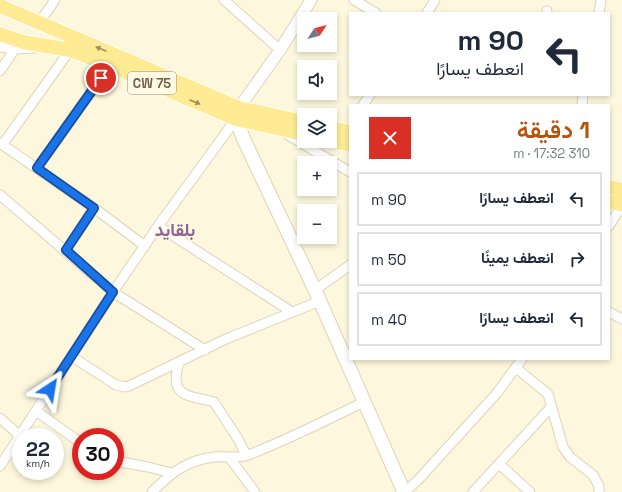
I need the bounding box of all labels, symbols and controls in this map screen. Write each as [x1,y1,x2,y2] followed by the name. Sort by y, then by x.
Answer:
[297,12,337,52] north arrow
[297,12,337,244] map controls
[458,22,524,58] text: 90 m
[538,28,590,80] icon: left
[94,45,106,51] one-way arrow
[436,57,524,80] text: انعطف يسارًا
[297,60,337,100] button: sound
[84,61,118,95] pin
[90,67,112,89] icon: arrive
[128,72,176,94] road number: CW 75
[189,99,201,105] one-way arrow
[297,108,337,148] button: layers
[517,114,590,145] text: 1 دقيقة
[369,117,411,159] button: close
[513,145,590,162] text: 310 m · 17:32
[297,156,337,196] button: +
[479,188,554,207] text: انعطف يسارًا
[566,188,588,210] icon: left
[371,190,407,209] text: 90 m
[297,204,337,244] button: −
[155,218,195,241] district label: بلقايد
[481,248,554,267] text: انعطف يمينًا
[566,248,588,270] icon: right
[371,250,406,269] text: 50 m
[479,308,554,327] text: انعطف يسارًا
[566,308,588,330] icon: left
[371,310,407,329] text: 40 m
[29,368,71,410] position arrow
[72,428,124,480] speed limit sign: 30
[26,436,50,462] text: 22
[26,457,50,470] text: km/h

